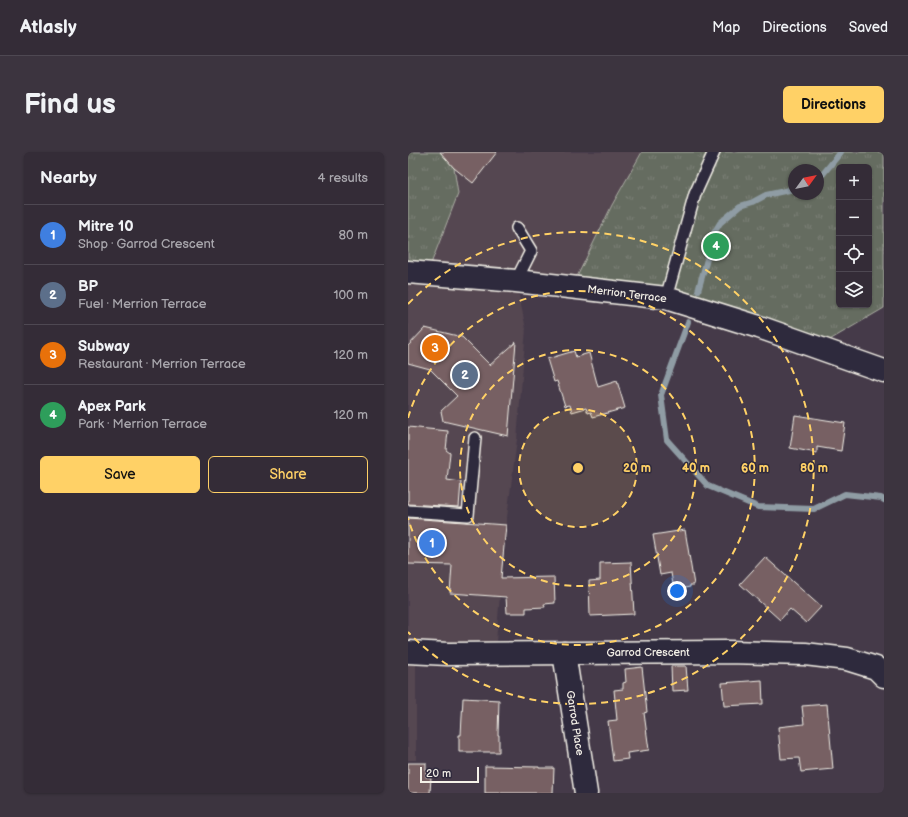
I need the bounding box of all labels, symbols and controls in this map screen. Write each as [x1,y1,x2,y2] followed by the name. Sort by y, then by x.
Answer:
[20,16,77,39] text: Atlasly
[712,19,740,36] text: Map
[762,19,827,36] text: Directions
[849,19,888,36] text: Saved
[783,86,884,123] button: Directions
[24,88,116,121] text: Find us
[788,164,824,200] north arrow
[836,164,872,308] map controls
[836,164,872,200] button: +
[40,168,97,188] text: Nearby
[318,170,368,186] text: 4 results
[836,200,872,236] button: −
[78,217,134,236] text: Mitre 10
[50,227,56,243] text: 1
[339,227,368,243] text: 80 m
[703,231,729,261] pin: 4
[78,236,215,252] text: Shop · Garrod Crescent
[836,236,872,272] button: locate
[836,272,872,308] button: layers
[78,277,98,296] text: BP
[587,283,668,305] street label: Merrion Terrace
[49,287,57,303] text: 2
[333,287,368,303] text: 100 m
[78,296,206,312] text: Fuel · Merrion Terrace
[422,333,448,363] pin: 3
[78,337,130,356] text: Subway
[49,347,57,363] text: 3
[333,347,368,363] text: 120 m
[78,356,246,372] text: Restaurant · Merrion Terrace
[452,360,478,390] pin: 2
[78,397,146,416] text: Apex Park
[49,407,57,423] text: 4
[333,407,368,423] text: 120 m
[78,416,207,432] text: Park · Merrion Terrace
[40,456,200,493] button: Save
[208,456,368,493] button: Share
[571,461,585,475] centre of rings
[623,461,651,476] text: 20 m
[682,461,710,476] text: 40 m
[741,461,769,476] text: 60 m
[800,461,828,476] text: 80 m
[419,528,445,558] pin: 1
[667,581,687,601] your location
[606,646,690,659] street label: Garrod Crescent
[563,690,587,757] street label: Garrod Place
[420,765,479,784] scale bar
[426,767,451,780] text: 20 m

